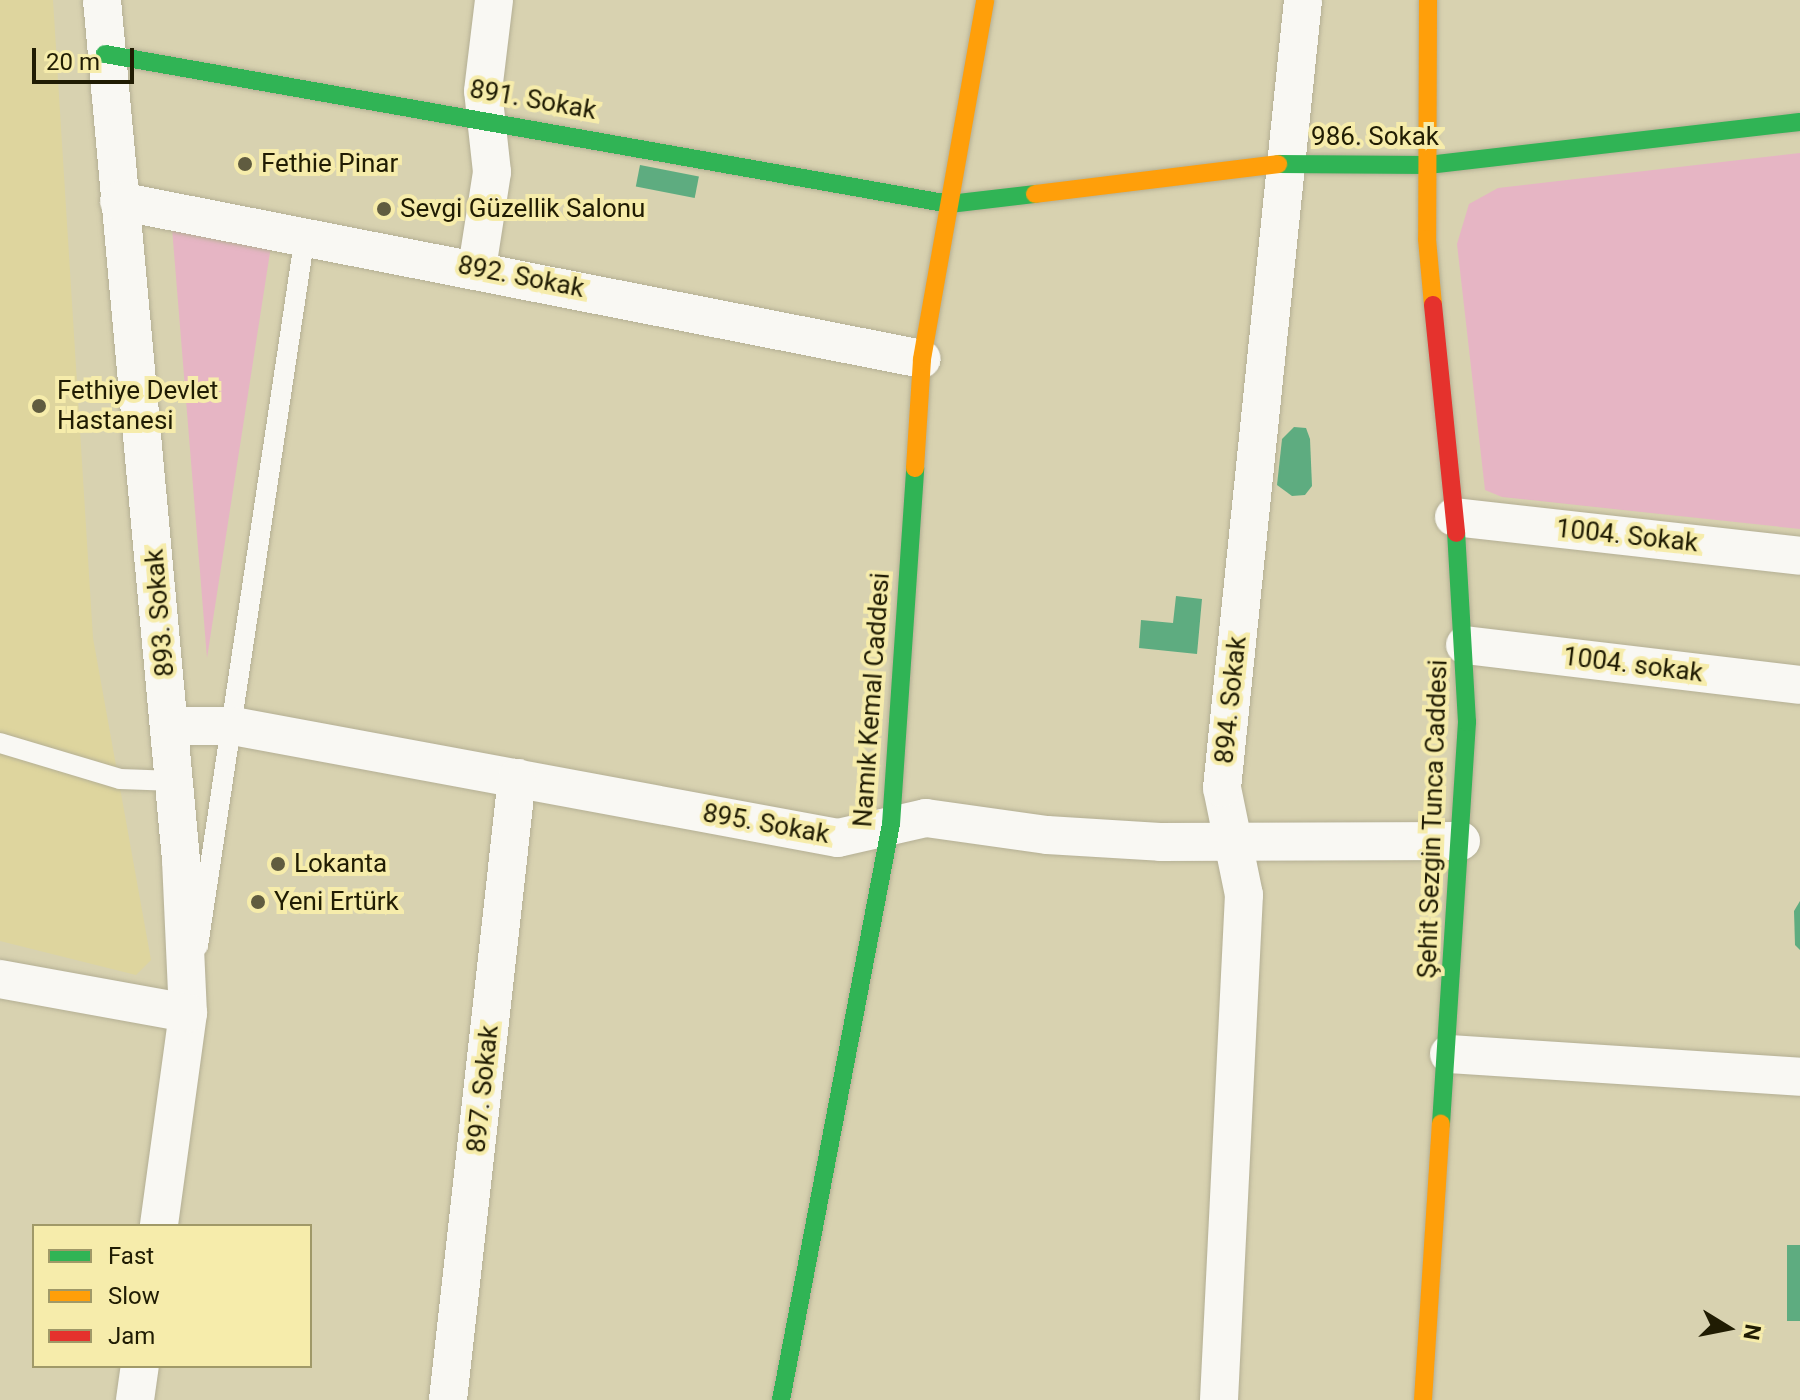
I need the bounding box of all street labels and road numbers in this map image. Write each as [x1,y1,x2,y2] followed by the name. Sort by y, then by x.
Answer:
[467,74,599,126] street label: 891. Sokak
[1311,121,1439,153] street label: 986. Sokak
[455,249,587,305] street label: 892. Sokak
[1555,513,1699,559] street label: 1004. Sokak
[139,548,181,678] street label: 893. Sokak
[848,572,896,828] street label: Namık Kemal Caddesi
[1209,635,1253,765] street label: 894. Sokak
[1561,641,1705,689] street label: 1004. sokak
[1412,659,1454,979] street label: Şehit Sezgin Tunca Caddesi
[700,798,832,850] street label: 895. Sokak
[461,1024,505,1154] street label: 897. Sokak

